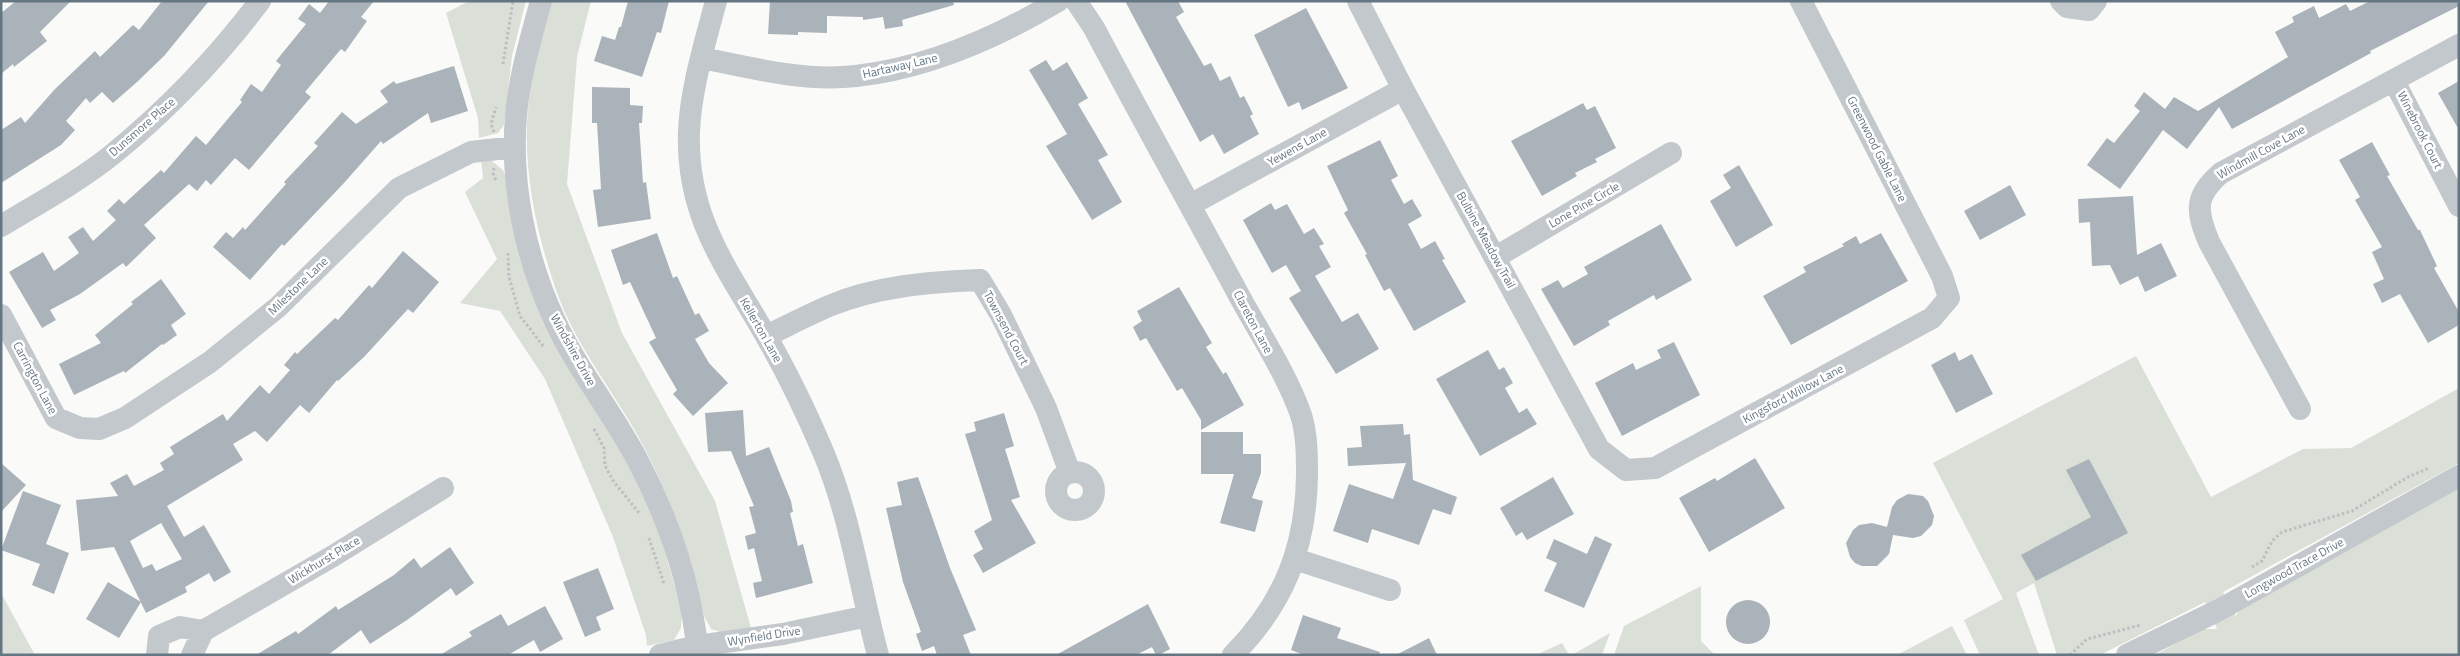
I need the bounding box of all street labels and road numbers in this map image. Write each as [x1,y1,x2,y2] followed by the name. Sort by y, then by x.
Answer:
[861,48,939,83] street label: Hartaway Lane
[2393,88,2448,172] street label: Winebrook Court
[104,92,179,161] street label: Dunsmore Place
[1843,93,1912,205] street label: Greenwood Gable Lane
[2213,119,2308,184] street label: Windmill Cove Lane
[1263,122,1330,171] street label: Yewens Lane
[1545,177,1623,233] street label: Lone Pine Circle
[1452,188,1521,292] street label: Bulbine Meadow Trail
[263,252,332,319] street label: Milestone Lane
[979,287,1034,369] street label: Townsend Court
[1229,287,1278,357] street label: Clareton Lane
[735,294,788,366] street label: Kellerton Lane
[546,310,601,389] street label: Windshire Drive
[8,338,63,418] street label: Carrington Lane
[1739,359,1847,428] street label: Kingsford Willow Lane
[284,531,363,589] street label: Wickhurst Place
[2241,532,2347,603] street label: Longwood Trace Drive
[726,620,802,651] street label: Wynfield Drive

